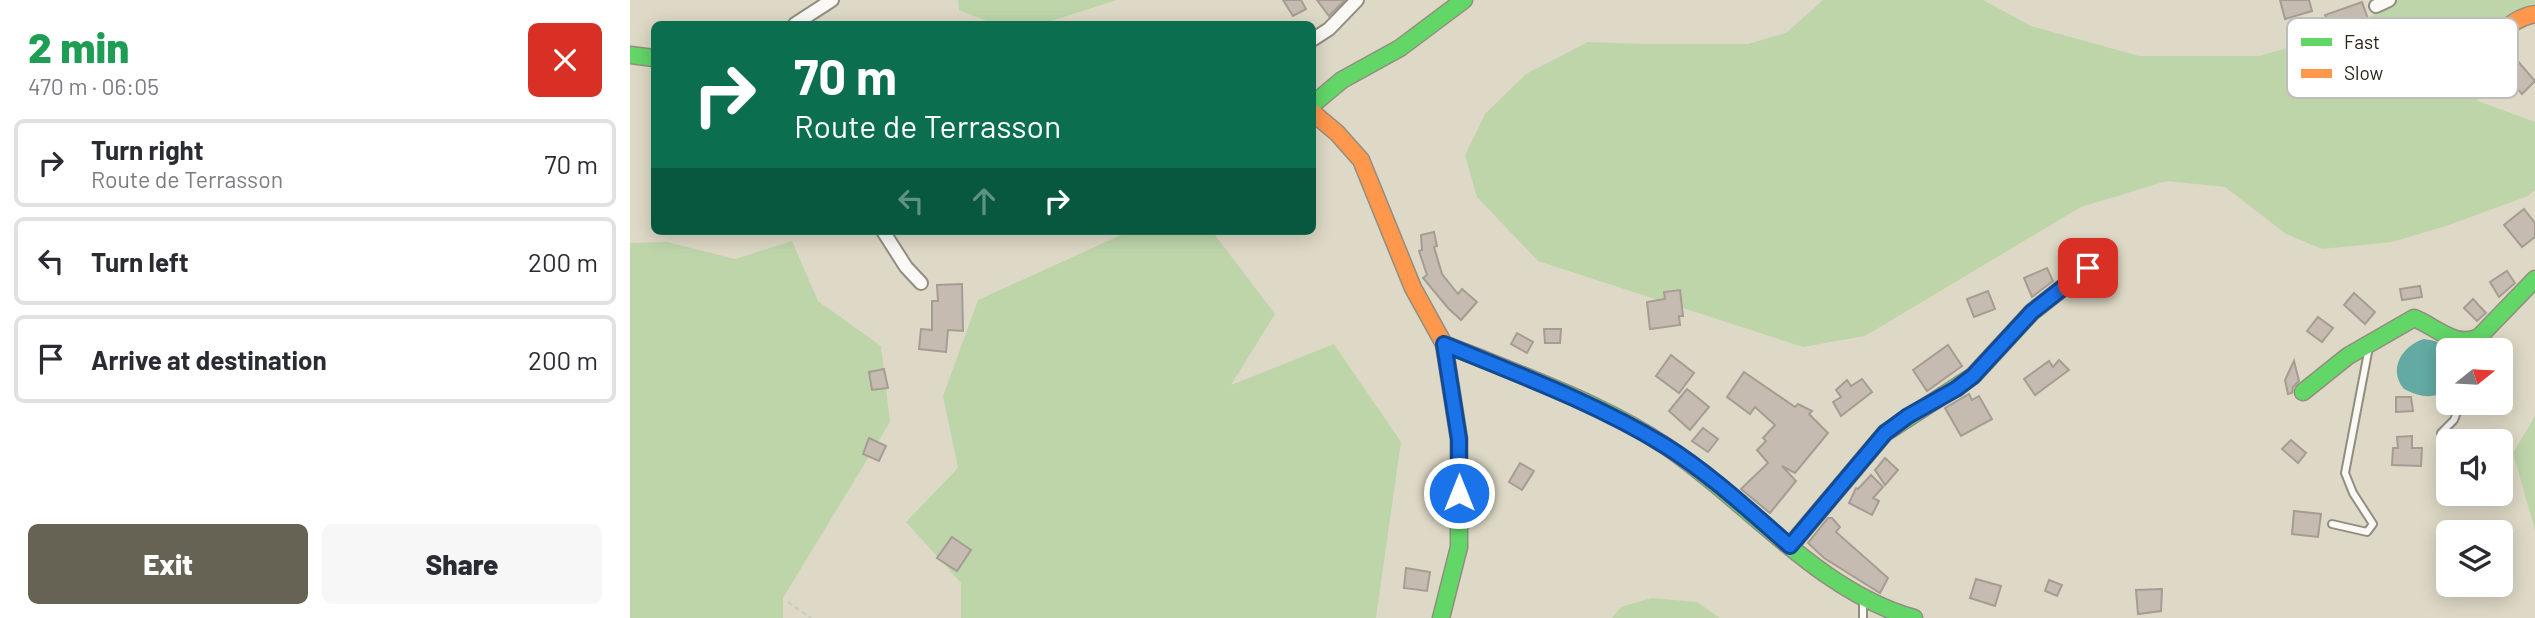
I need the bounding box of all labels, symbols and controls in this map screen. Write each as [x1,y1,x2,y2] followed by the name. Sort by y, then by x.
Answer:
[2287,18,2518,98] legend
[28,21,129,71] text: 2 min
[528,23,602,97] button: close
[2344,30,2380,53] text: Fast
[794,46,897,105] text: 70 m
[679,49,770,140] icon: right
[2344,61,2383,84] text: Slow
[28,72,159,100] text: 470 m · 06:05
[794,106,1061,144] text: Route de Terrasson
[91,134,204,165] text: Turn right
[32,144,70,182] icon: right
[544,148,598,179] text: 70 m
[91,165,283,193] text: Route de Terrasson
[892,182,930,220] icon: left
[965,182,1003,220] icon: ahead
[1038,182,1076,220] icon: right
[2058,238,2118,298] pin
[32,242,70,280] icon: left
[91,246,189,277] text: Turn left
[528,246,598,277] text: 200 m
[2069,249,2107,287] icon: arrive
[2436,338,2513,415] north arrow
[2436,338,2513,597] map controls
[32,340,70,378] icon: arrive
[91,344,327,375] text: Arrive at destination
[528,344,598,375] text: 200 m
[2436,429,2513,506] button: sound
[1422,456,1496,530] position arrow
[2436,520,2513,597] button: layers
[28,524,308,604] button: Exit
[322,524,602,604] button: Share

